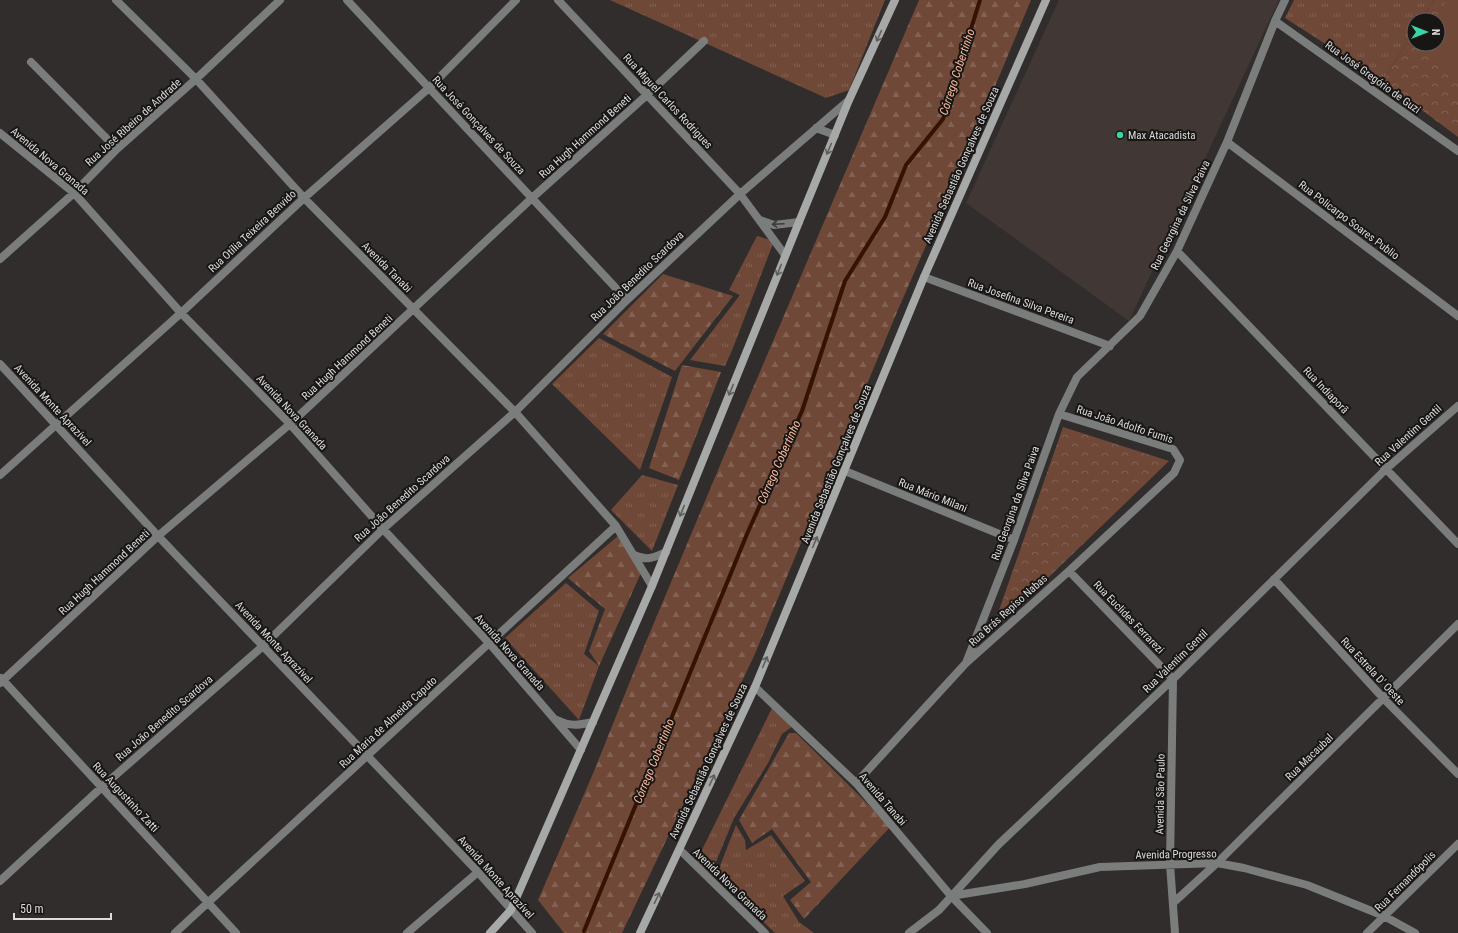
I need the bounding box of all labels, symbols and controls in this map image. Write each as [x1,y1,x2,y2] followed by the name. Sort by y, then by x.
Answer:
[1406,12,1446,52] north arrow
[936,27,978,117] water label: Córrego Cobertinho
[874,29,882,41] one-way arrow
[1429,29,1442,36] text: N
[1323,38,1423,116] street label: Rua José Gregório de Guzi
[620,51,715,151] street label: Rua Miguel Carlos Rodrigues
[430,73,528,177] street label: Rua José Gonçalves de Souza
[83,76,184,169] street label: Rua José Ribeiro de Andrade
[921,85,1002,245] street label: Avenida Sebastião Gonçalves de Souza
[537,92,634,181] street label: Rua Hugh Hammond Beneti
[8,125,91,198] street label: Avenida Nova Granada
[1128,129,1196,142] place label: Max Atacadista
[1115,130,1125,140] marker: Max Atacadista
[824,143,832,155] one-way arrow
[1148,158,1213,272] street label: Rua Georgina da Silva Paiva
[1296,178,1402,263] street label: Rua Policarpo Soares Publio
[206,187,299,275] street label: Rua Otília Teixeira Benvido
[772,221,785,228] one-way arrow
[588,229,686,324] street label: Rua João Benedito Scardova
[359,240,414,295] street label: Avenida Tanabi
[775,263,783,275] one-way arrow
[966,276,1076,327] street label: Rua Josefina Silva Pereira
[299,312,395,403] street label: Rua Hugh Hammond Beneti
[11,362,94,449] street label: Avenida Monte Aprazível
[1300,364,1351,416] street label: Rua Indiaporã
[254,372,330,453] street label: Avenida Nova Granada
[799,383,874,545] street label: Avenida Sebastião Gonçalves de Souza
[726,384,734,396] one-way arrow
[1372,402,1444,469] street label: Rua Valentim Gentil
[1075,403,1175,446] street label: Rua João Adolfo Fumis
[754,418,804,506] water label: Córrego Cobertinho
[989,444,1042,562] street label: Rua Georgina da Silva Paiva
[352,452,453,545] street label: Rua João Benedito Scardova
[897,476,969,515] street label: Rua Mário Milani
[678,504,686,516] one-way arrow
[56,527,152,618] street label: Rua Hugh Hammond Beneti
[812,536,820,548] one-way arrow
[967,572,1050,649] street label: Rua Brás Repiso Nabas
[1091,578,1167,656] street label: Rua Euclides Ferrarezi
[232,599,315,686] street label: Avenida Monte Aprazível
[472,612,547,693] street label: Avenida Nova Granada
[1140,627,1210,696] street label: Rua Valentim Gentil
[1338,635,1407,708] street label: Rua Estrela D' Oeste
[762,656,770,668] one-way arrow
[113,673,215,764] street label: Rua João Benedito Scardova
[337,674,440,771] street label: Rua Maria de Almeida Caputo
[667,681,750,841] street label: Avenida Sebastião Gonçalves de Souza
[631,717,677,805] water label: Córrego Cobertinho
[1283,731,1336,783] street label: Rua Macaubal
[1153,753,1168,834] street label: Avenida São Paulo
[90,760,161,835] street label: Rua Augustinho Zatti
[856,770,909,828] street label: Avenida Tanabi
[709,775,716,787] one-way arrow
[455,833,536,921] street label: Avenida Monte Aprazível
[690,846,769,923] street label: Avenida Nova Granada
[1135,847,1217,862] street label: Avenida Progresso
[1372,848,1438,914] street label: Rua Fernandópolis
[654,892,661,904] one-way arrow
[14,895,111,921] scale bar
[20,902,44,916] text: 50 m

